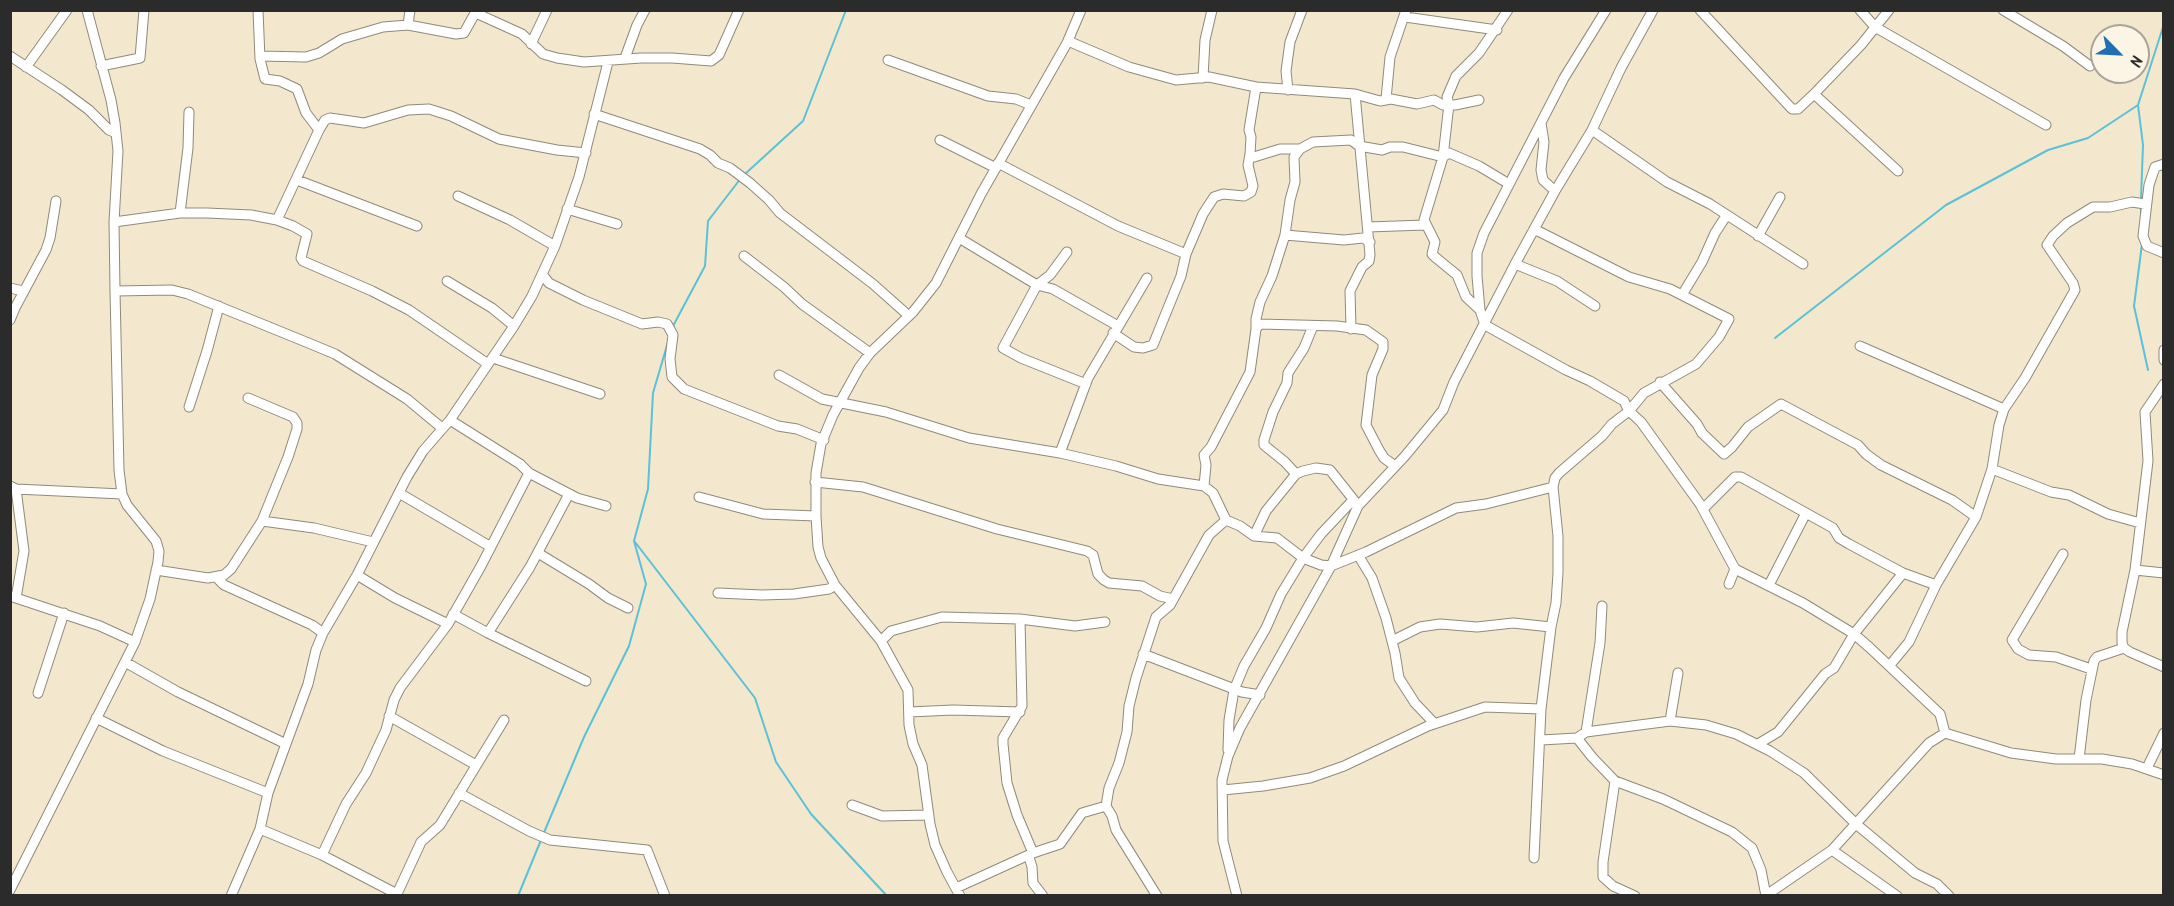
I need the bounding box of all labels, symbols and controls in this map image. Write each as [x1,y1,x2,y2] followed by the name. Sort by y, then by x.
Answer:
[2090,24,2150,84] north arrow
[2122,51,2149,70] text: N

